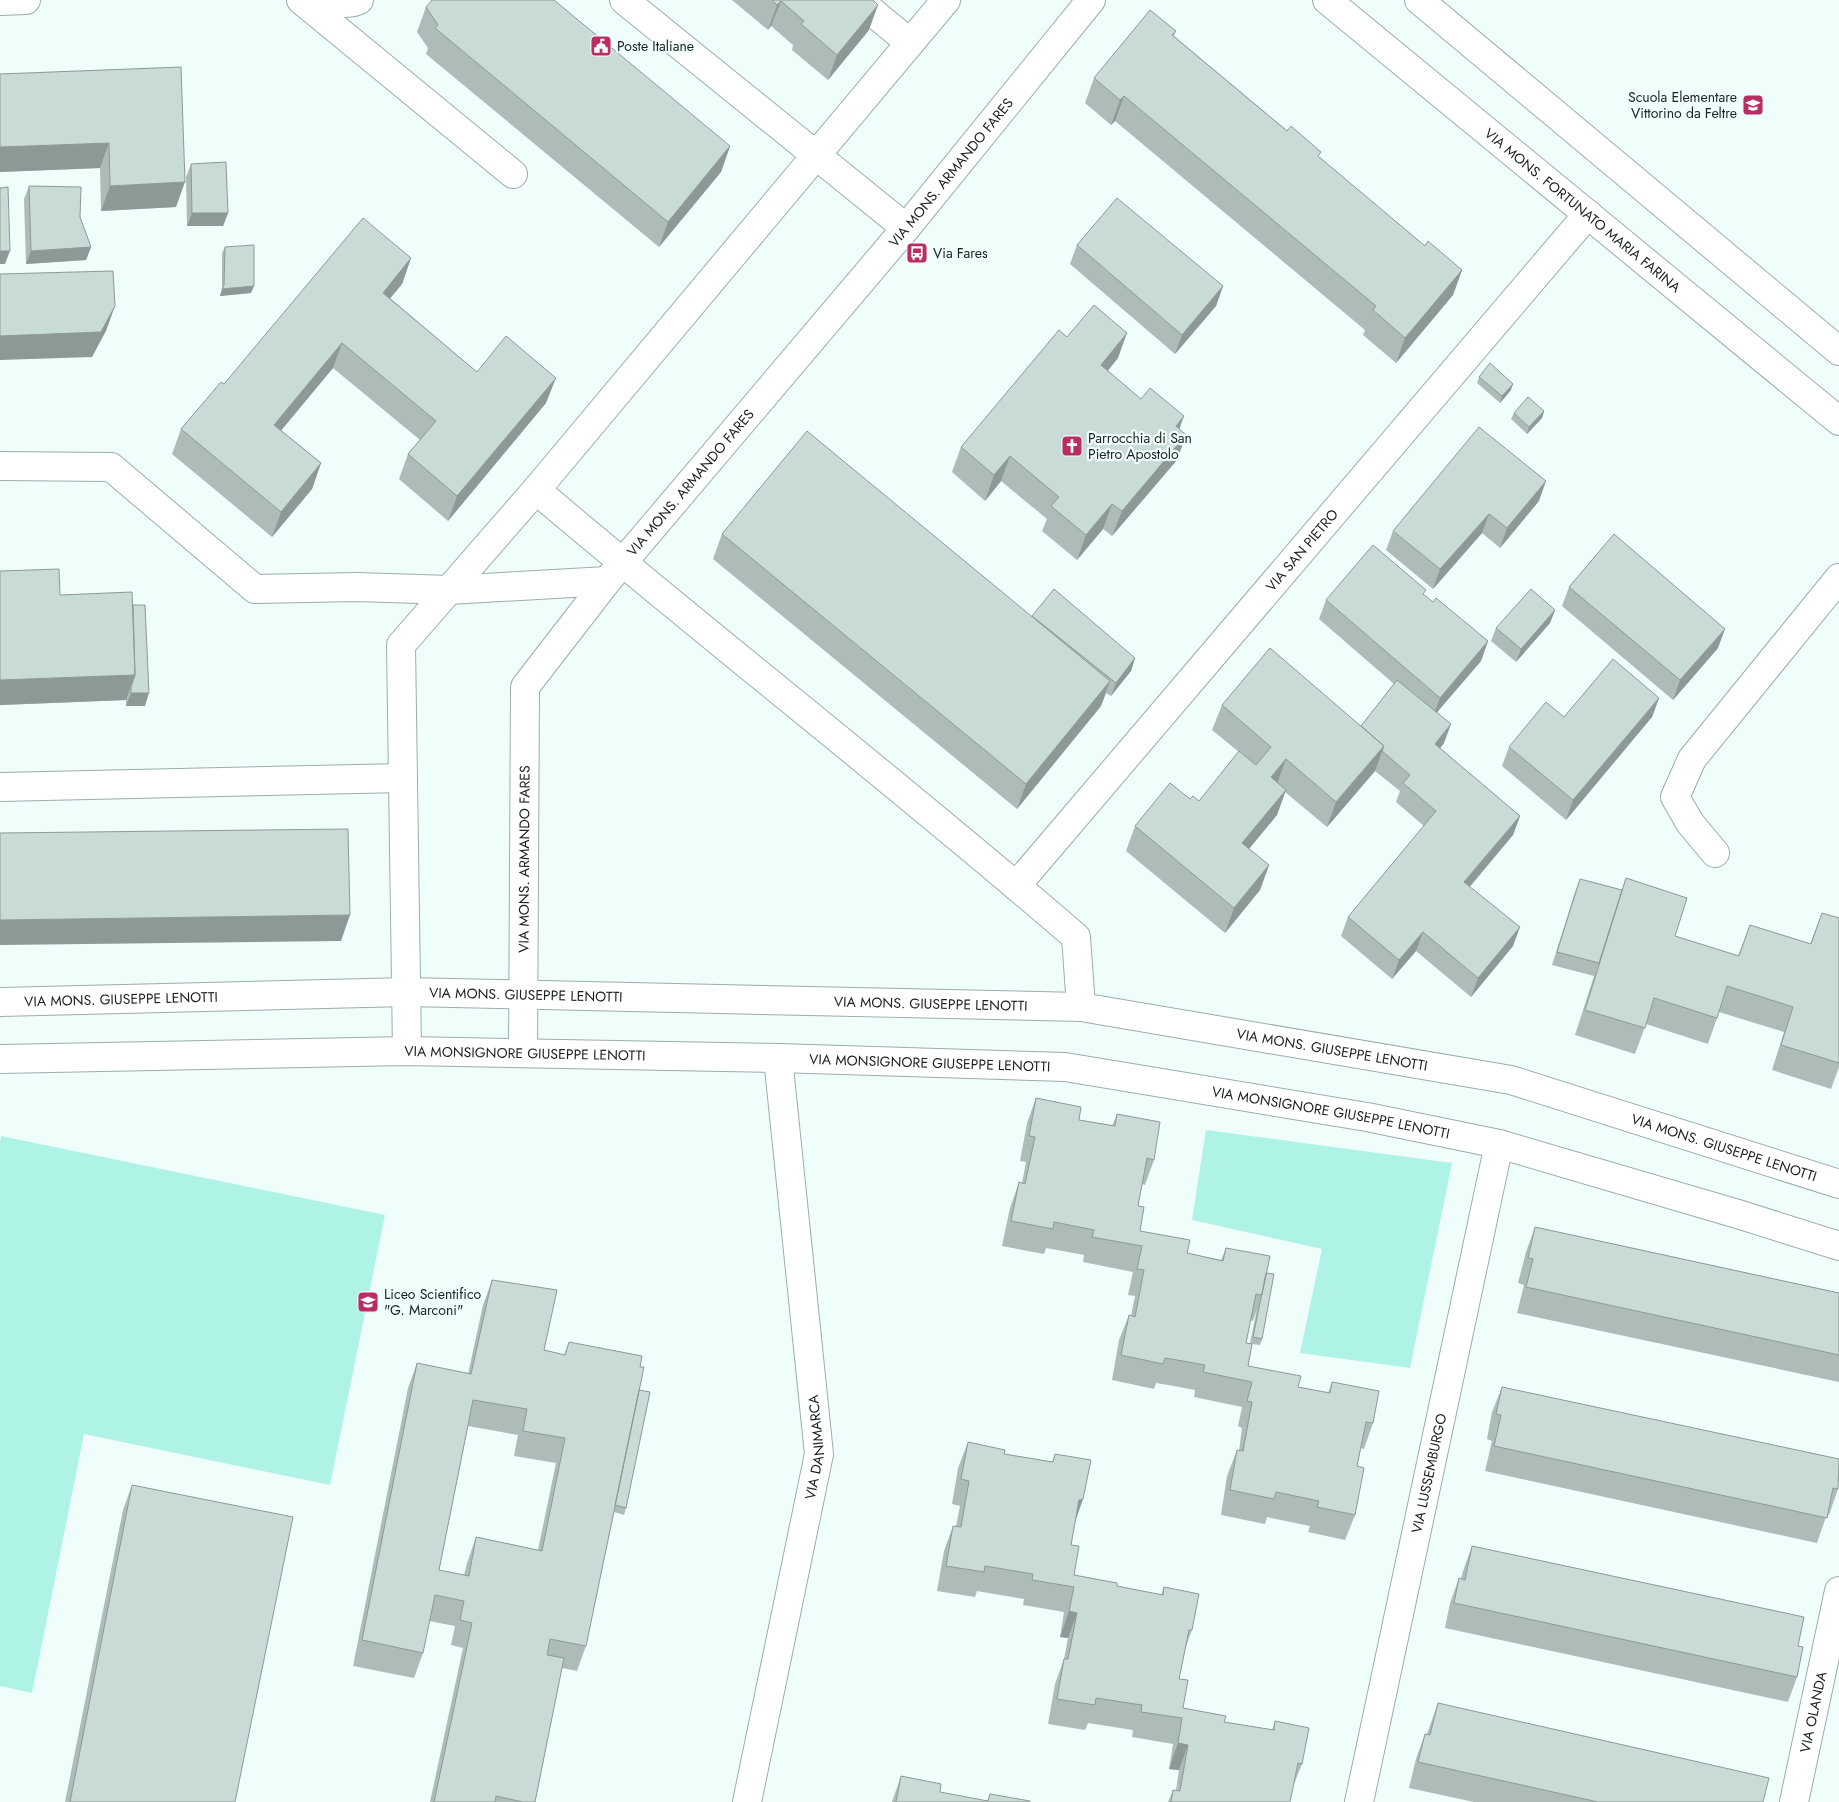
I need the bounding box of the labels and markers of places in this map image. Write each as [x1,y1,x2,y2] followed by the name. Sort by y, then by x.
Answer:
[589,34,613,58] public building icon: Poste Italiane
[617,36,694,56] place label: Poste Italiane
[1628,87,1737,123] place label: Scuola Elementare Vittorino da Feltre
[1741,93,1765,117] school or university icon: Scuola Elementare Vittorino da Feltre
[905,241,929,265] bus stop icon: Via Fares
[933,243,988,263] place label: Via Fares
[1088,428,1192,464] place label: Parrocchia di San Pietro Apostolo
[1060,434,1084,458] church icon: Parrocchia di San Pietro Apostolo
[384,1284,482,1320] place label: Liceo Scientifico "G. Marconi"
[356,1290,380,1314] school or university icon: Liceo Scientifico "G. Marconi"

